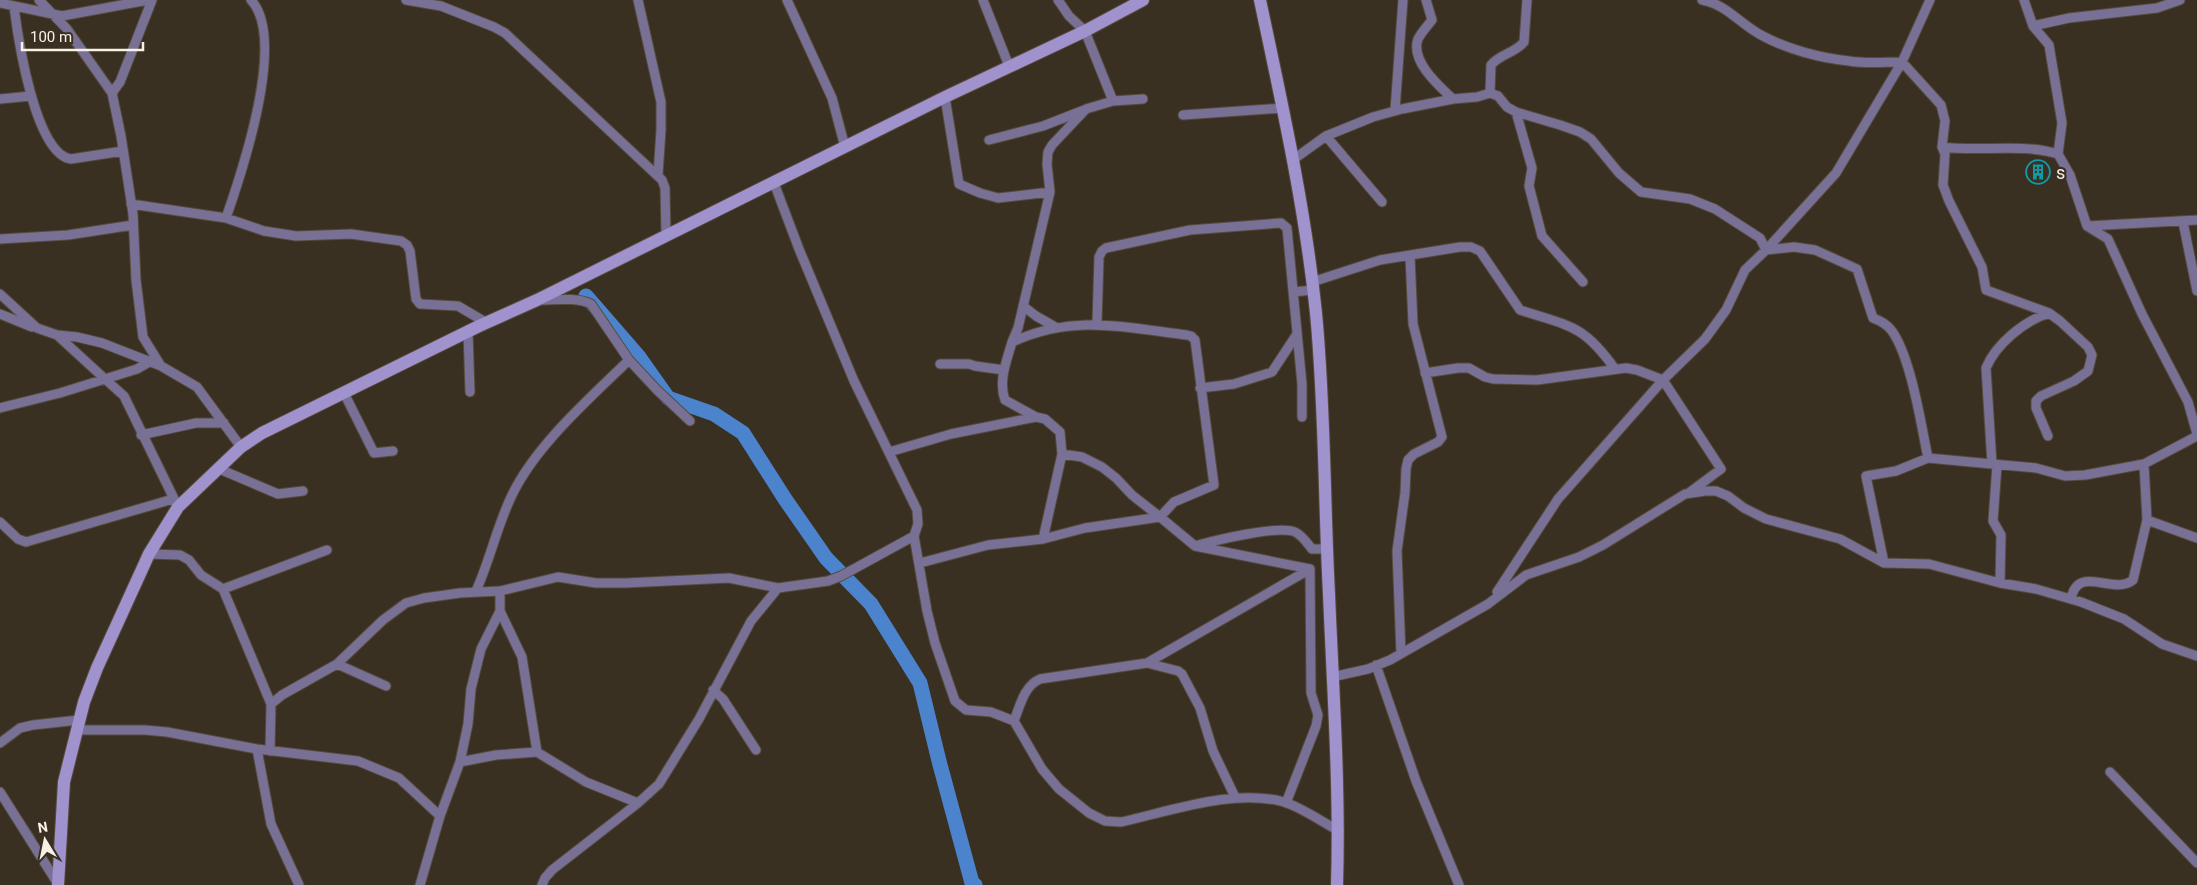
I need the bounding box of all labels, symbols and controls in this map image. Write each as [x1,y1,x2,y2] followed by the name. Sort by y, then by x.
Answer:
[22,20,144,52] scale bar
[30,28,72,46] text: 100 m
[2025,159,2051,185] building icon: s
[2056,162,2065,183] place label: s
[20,815,70,865] north arrow
[36,818,49,836] text: N

